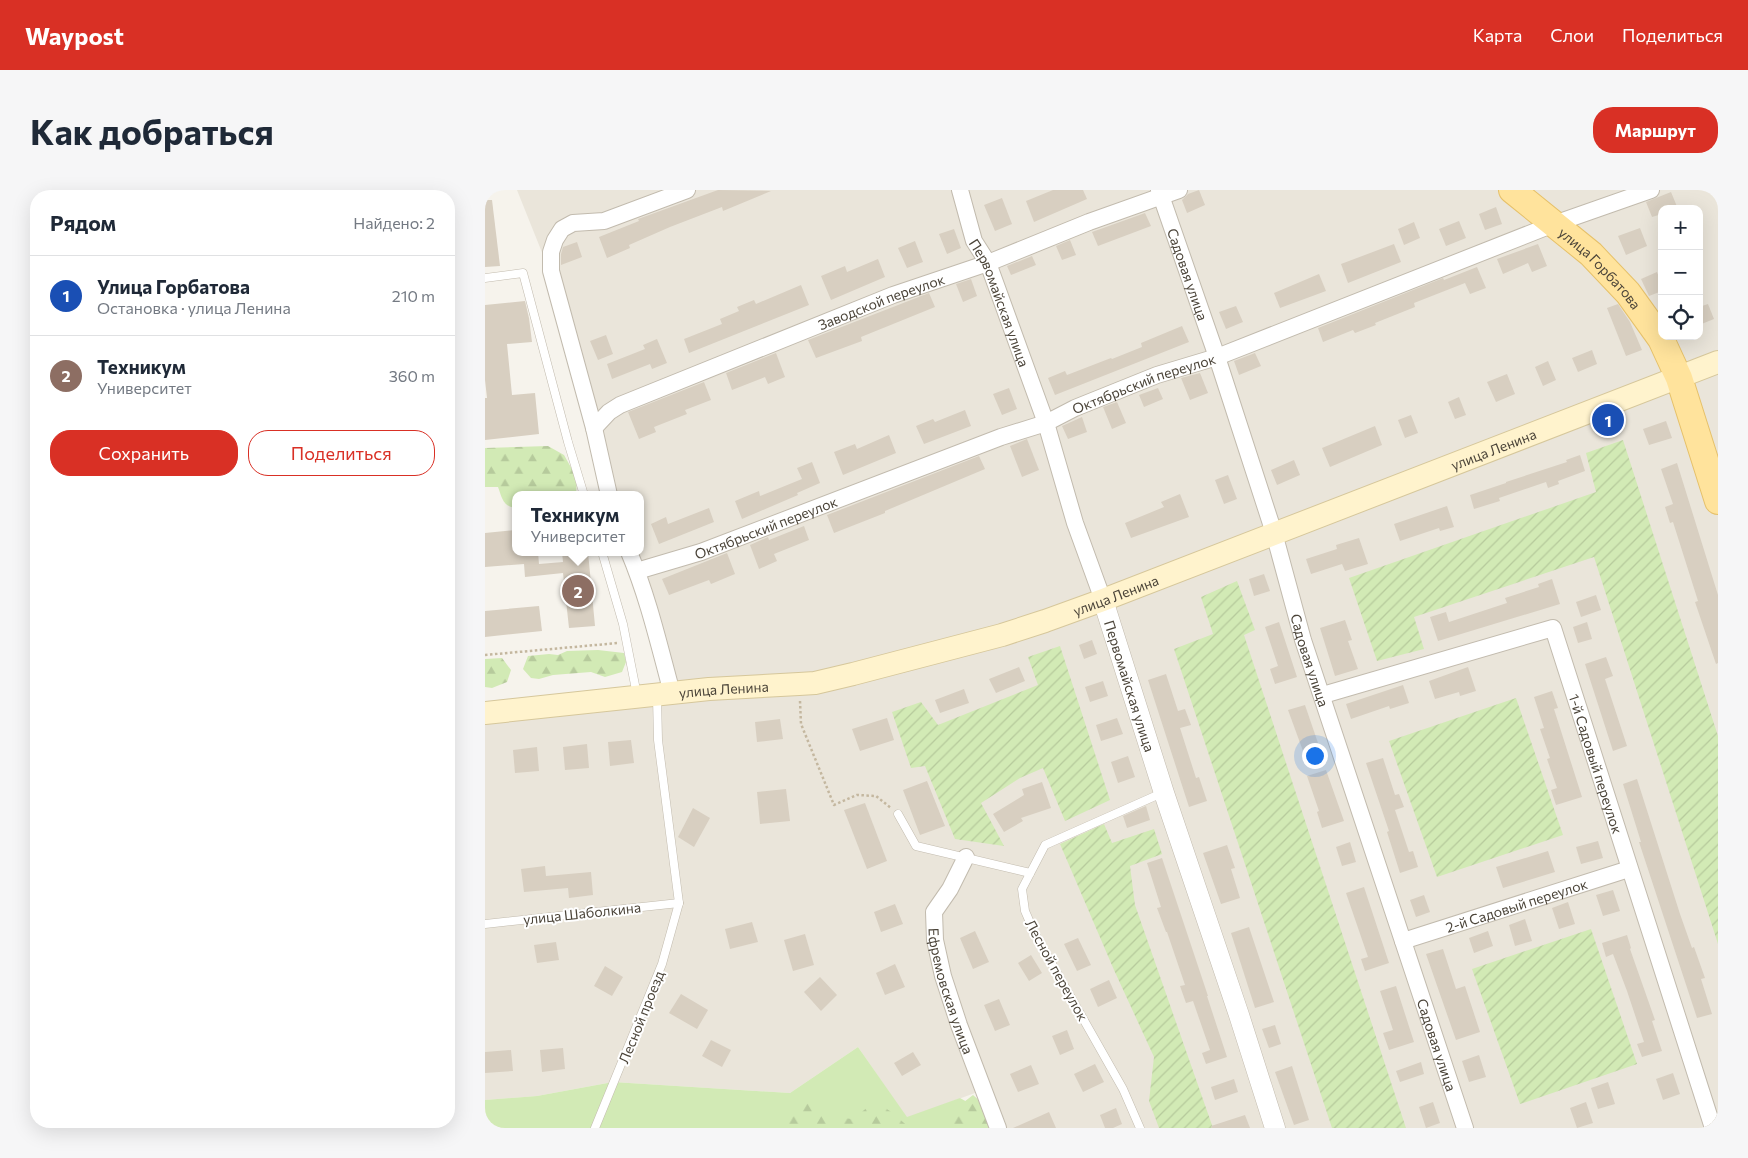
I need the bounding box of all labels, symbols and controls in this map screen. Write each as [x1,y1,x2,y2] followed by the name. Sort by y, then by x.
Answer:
[25,21,124,50] text: Waypost
[1473,24,1522,46] text: Карта
[1550,24,1594,46] text: Слои
[1622,24,1723,46] text: Поделиться
[1593,107,1718,153] button: Маршрут
[30,109,274,152] text: Как добраться
[1658,205,1703,340] map controls
[1658,205,1703,250] button: +
[50,210,116,235] text: Рядом
[353,213,435,232] text: Найдено: 2
[1556,223,1645,312] street label: улица Горбатова
[1164,226,1212,322] street label: Садовая улица
[966,235,1033,369] street label: Первомайская улица
[1658,250,1703,295] button: −
[815,270,947,333] street label: Заводской переулок
[97,275,250,298] text: Улица Горбатова
[62,286,70,305] text: 1
[392,286,435,305] text: 210 m
[1658,295,1703,340] button: locate
[97,298,291,317] text: Остановка · улица Ленина
[1069,349,1218,417] street label: Октябрьский переулок
[97,355,186,378] text: Техникум
[61,366,71,385] text: 2
[389,366,435,385] text: 360 m
[97,378,192,397] text: Университет
[1592,401,1624,439] pin: 1
[1448,425,1538,473] street label: улица Ленина
[50,430,238,476] button: Сохранить
[248,430,435,476] button: Поделиться
[512,491,644,556] popup
[692,492,840,562] street label: Октябрьский переулок
[531,503,619,526] text: Техникум
[531,526,625,545] text: Университет
[1070,571,1161,619] street label: улица Ленина
[562,572,594,610] pin: 2
[1288,612,1333,709] street label: Садовая улица
[1101,618,1159,754] street label: Первомайская улица
[678,677,769,701] street label: улица Ленина
[1566,692,1627,836] street label: 1-й Садовый переулок
[1302,743,1328,769] your location
[1443,874,1590,935] street label: 2-й Садовый переулок
[522,898,642,928] street label: улица Шаболкина
[1022,916,1092,1024] street label: Лесной переулок
[926,928,978,1056] street label: Ефремовская улица
[615,968,667,1066] street label: Лесной проезд
[1414,996,1461,1093] street label: Садовая улица

